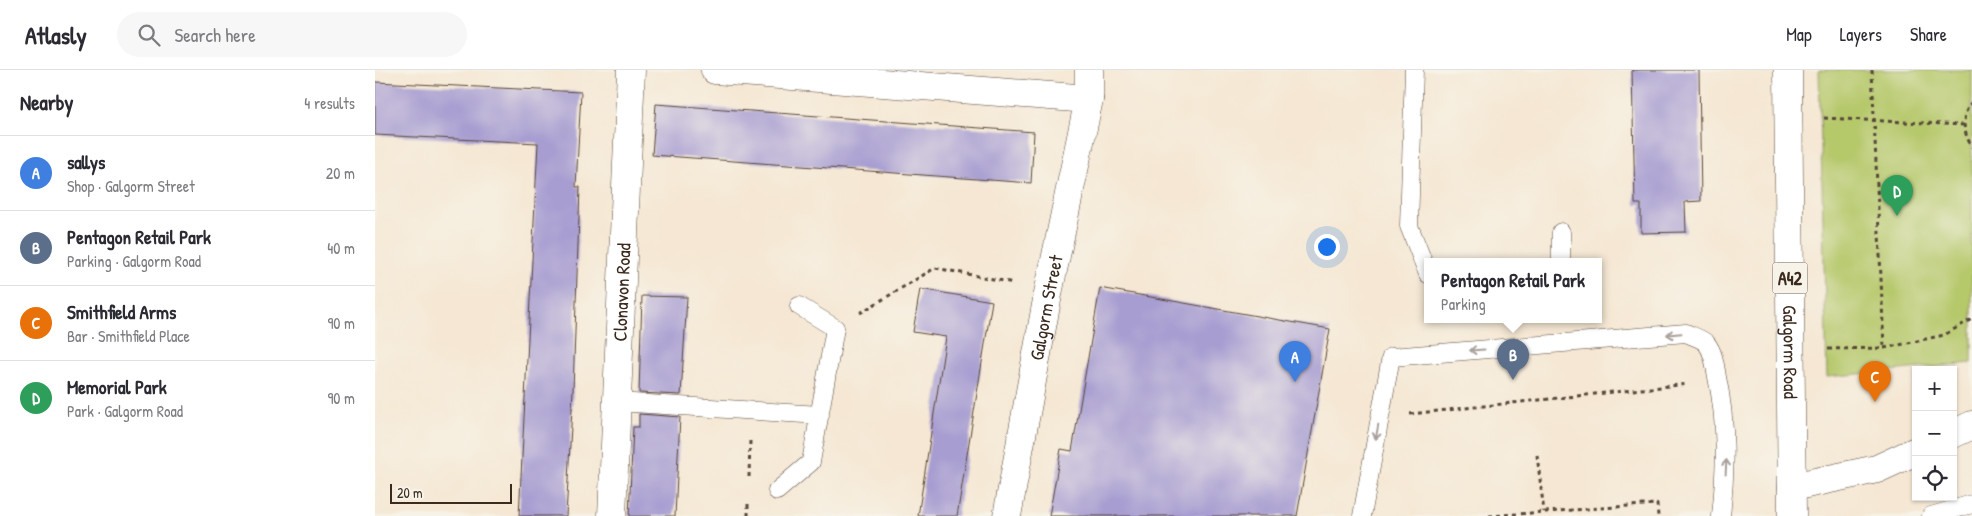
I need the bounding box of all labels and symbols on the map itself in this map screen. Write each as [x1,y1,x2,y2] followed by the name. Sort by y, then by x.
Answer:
[1881,175,1913,216] pin: D
[1314,234,1340,260] your location
[606,242,637,342] street label: Clonavon Road
[1023,252,1069,362] street label: Galgorm Street
[1773,262,1807,294] road number: A42
[1777,305,1804,399] street label: Galgorm Road
[1666,329,1682,339] one-way arrow
[1497,339,1529,380] pin: B
[1279,341,1311,382] pin: A
[1469,346,1485,355] one-way arrow
[1859,361,1891,402] pin: C
[1372,424,1382,440] one-way arrow
[1721,460,1730,476] one-way arrow
[390,481,513,504] scale bar

